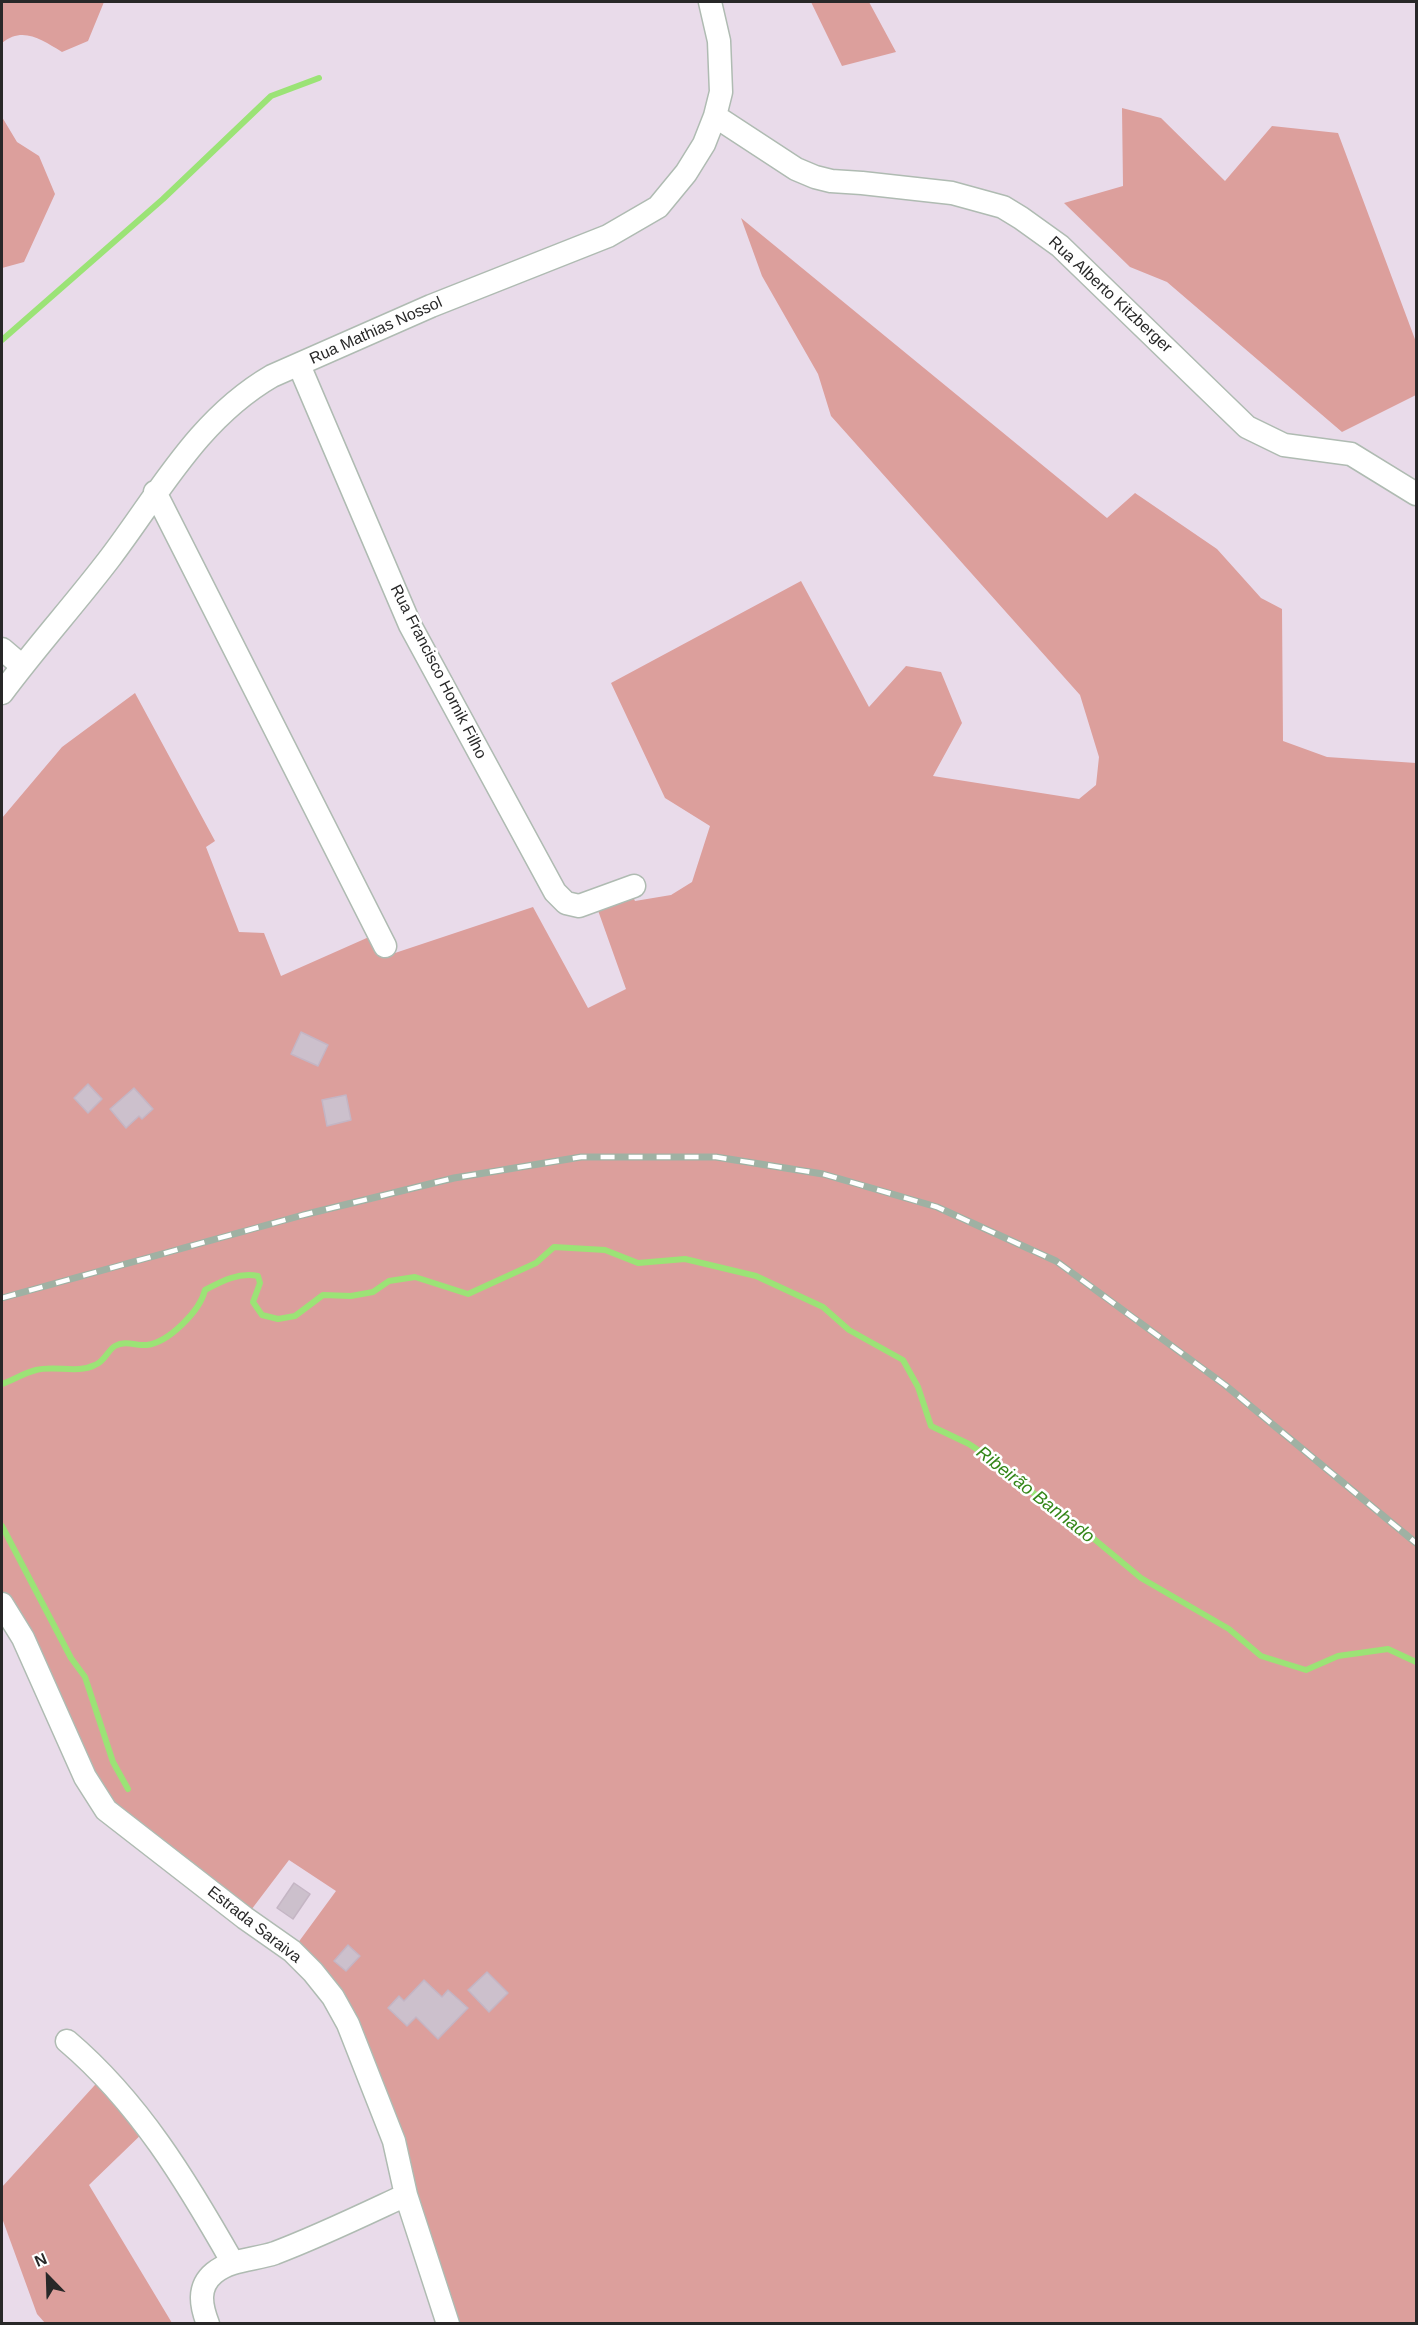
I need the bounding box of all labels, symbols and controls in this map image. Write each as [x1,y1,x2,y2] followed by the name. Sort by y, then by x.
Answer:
[1044,233,1176,357] street label: Rua Alberto Kitzberger
[307,293,445,369] street label: Rua Mathias Nossol
[386,582,490,762] street label: Rua Francisco Hornik Filho
[972,1442,1098,1548] water label: Ribeirão Banhado
[203,1882,305,1968] street label: Estrada Saraiva
[18,2247,78,2307] north arrow
[32,2250,49,2270] text: N

